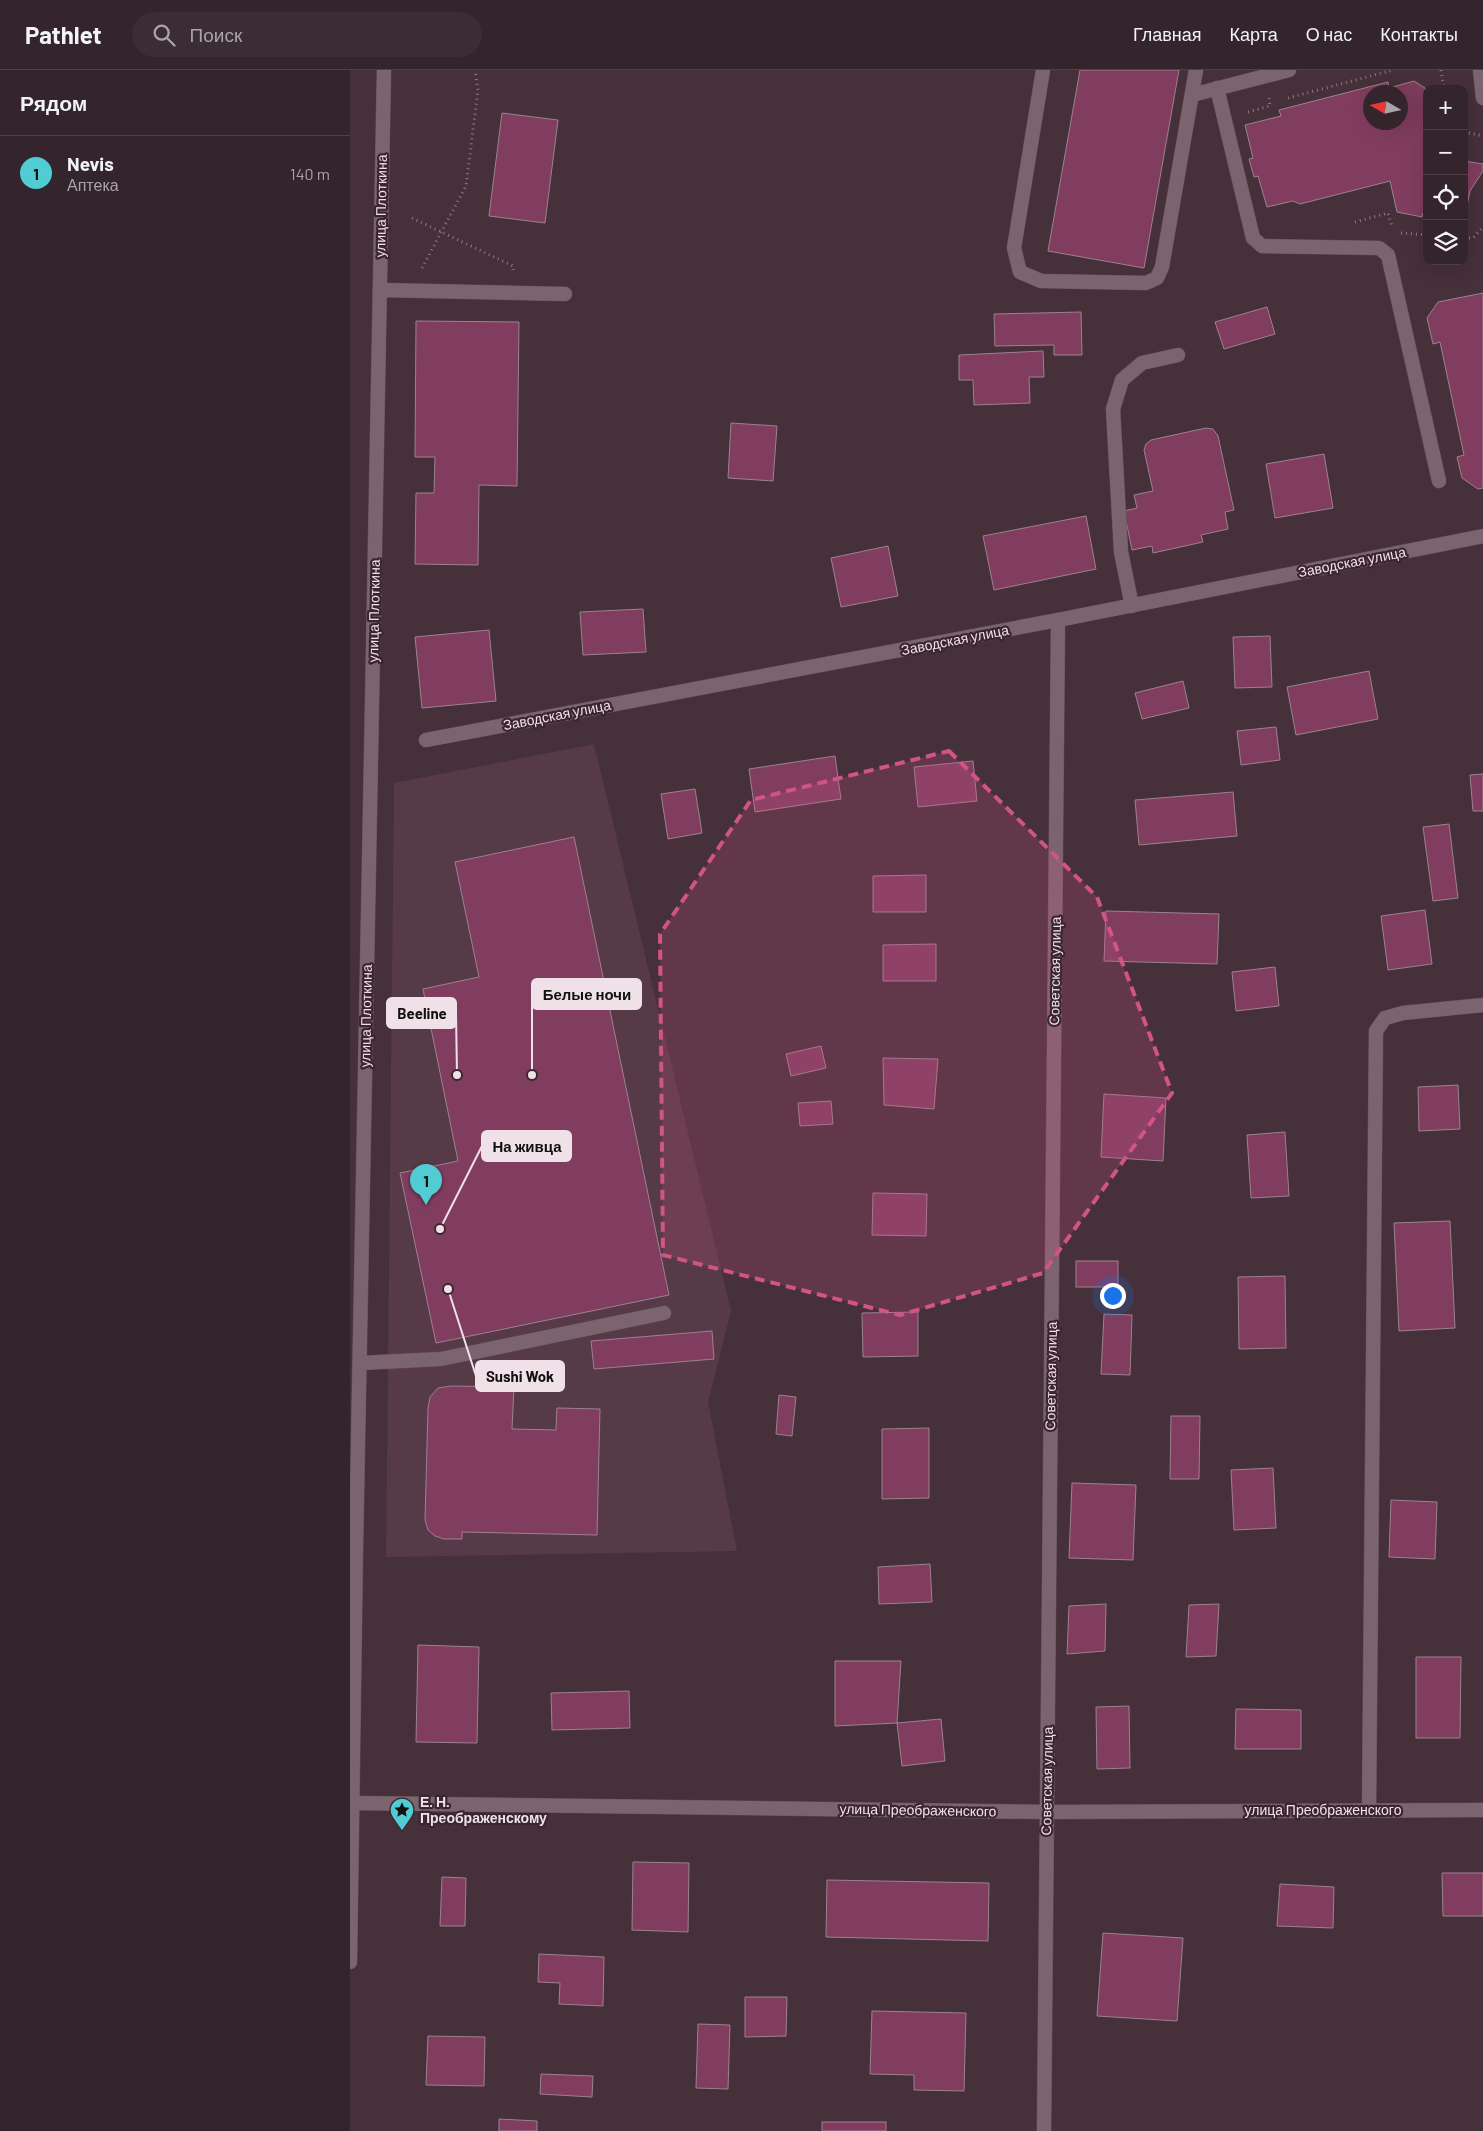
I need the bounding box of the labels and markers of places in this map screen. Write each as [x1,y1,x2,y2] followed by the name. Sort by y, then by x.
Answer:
[532,979,641,1009] callout: Белые ночи
[387,998,456,1028] callout: Beeline
[482,1131,571,1161] callout: На живца
[410,1164,442,1205] pin: 1
[476,1361,564,1391] callout: Sushi Wok
[420,1793,547,1826] place label: Е. Н. Преображенскому
[389,1797,415,1831] place icon: Е. Н. Преображенскому

